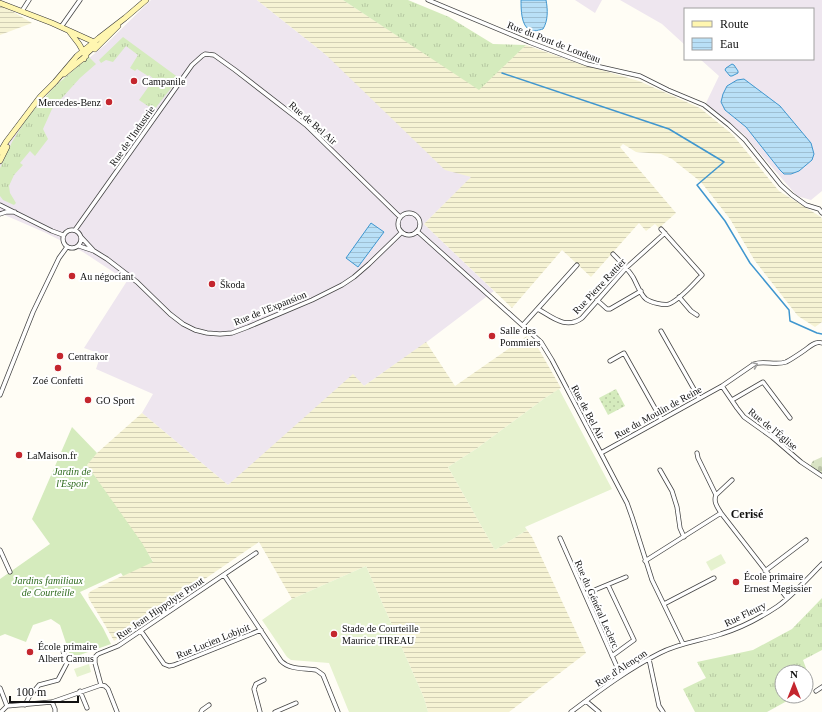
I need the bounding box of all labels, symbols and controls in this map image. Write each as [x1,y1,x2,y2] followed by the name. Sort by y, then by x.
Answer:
[684,8,814,60] legend
[720,17,749,31] text: Route
[506,19,602,65] street label: Rue du Pont de Londeau
[720,37,739,51] text: Eau
[129,76,139,86] marker: Campanile
[142,76,186,87] place label: Campanile
[38,97,102,108] place label: Mercedes-Benz
[104,97,114,107] marker: Mercedes-Benz
[287,99,340,147] street label: Rue de Bel Air
[107,103,157,168] street label: Rue de l'Industrie
[570,255,628,316] street label: Rue Pierre Rattier
[67,271,77,281] marker: Au négociant
[80,271,134,282] place label: Au négociant
[207,279,217,289] marker: Škoda
[220,279,246,290] place label: Škoda
[232,288,308,328] street label: Rue de l'Expansion
[500,325,541,348] place label: Salle des Pommiers
[487,331,497,341] marker: Salle des Pommiers
[55,351,65,361] marker: Centrakor
[68,351,109,362] place label: Centrakor
[751,362,758,370] one-way arrow
[53,363,63,373] marker: Zoé Confetti
[33,375,84,386] place label: Zoé Confetti
[569,383,607,442] street label: Rue de Bel Air
[612,383,704,441] street label: Rue du Moulin de Reine
[83,395,93,405] marker: GO Sport
[96,395,135,406] place label: GO Sport
[746,406,800,453] street label: Rue de l'Église
[14,450,24,460] marker: LaMaison.fr
[27,450,77,461] place label: LaMaison.fr
[53,466,91,489] park label: Jardin de l'Espoir
[731,507,764,521] district label: Cerisé
[573,558,622,650] street label: Rue du Général Leclerc
[744,571,812,594] place label: École primaire Ernest Megissier
[13,575,84,598] park label: Jardins familiaux de Courteille
[114,575,206,641] street label: Rue Jean Hippolyte Prout
[731,577,741,587] marker: École primaire Ernest Megissier
[722,599,768,629] street label: Rue Fleury
[175,621,252,661] street label: Rue Lucien Lobjoit
[342,623,419,646] place label: Stade de Courteille Maurice TIREAU
[329,629,339,639] marker: Stade de Courteille Maurice TIREAU
[38,641,98,664] place label: École primaire Albert Camus
[25,647,35,657] marker: École primaire Albert Camus
[593,647,649,689] street label: Rue d'Alençon
[774,664,814,704] north arrow
[790,668,798,680] text: N
[10,678,78,704] scale bar
[16,685,47,699] text: 100 m

